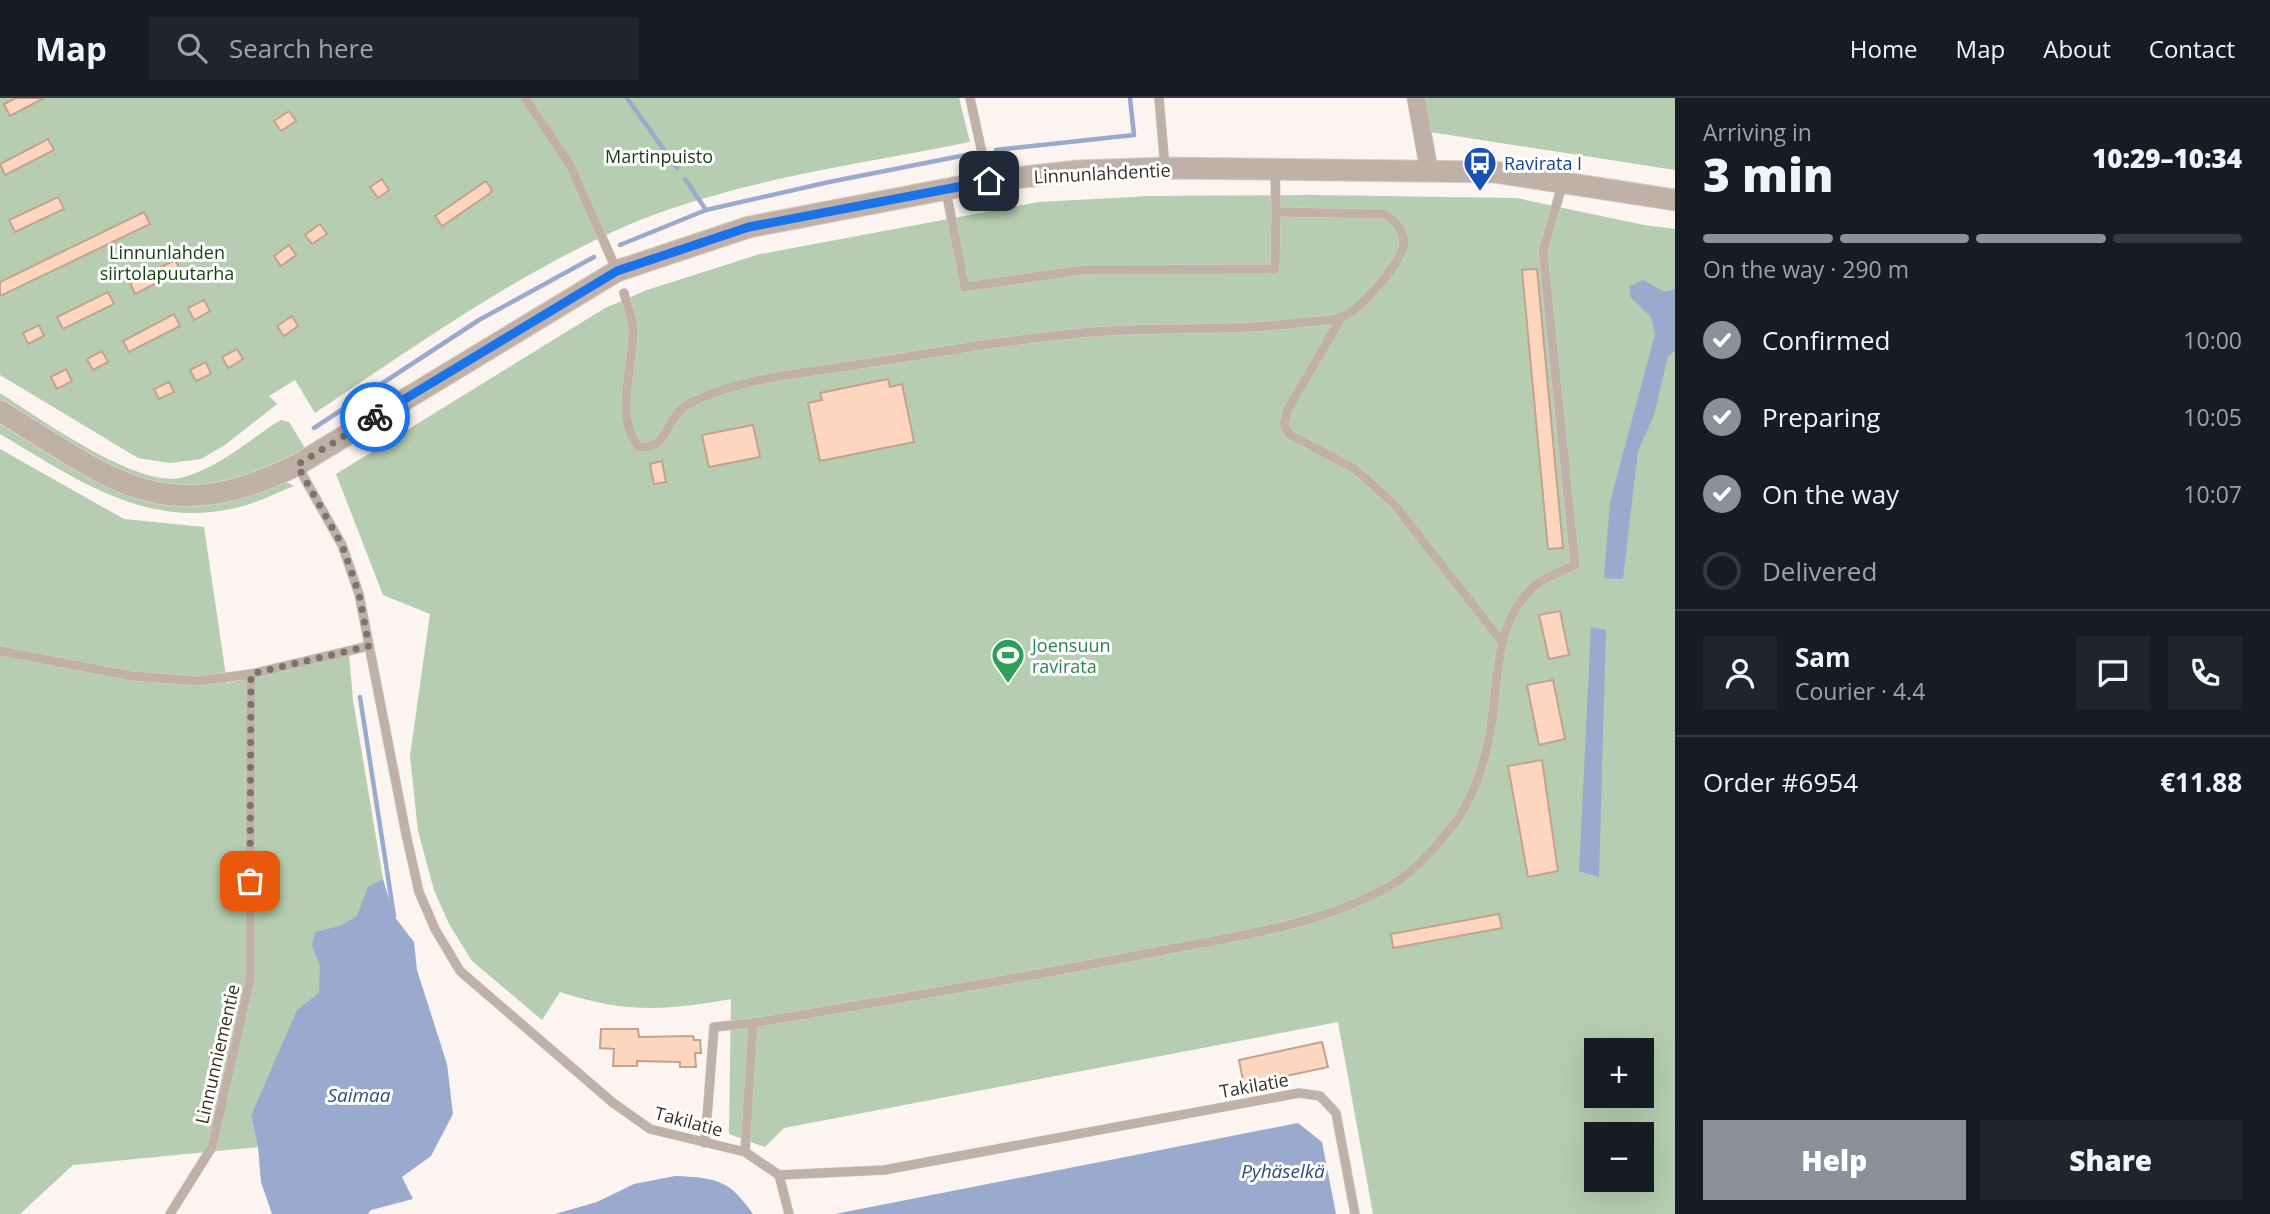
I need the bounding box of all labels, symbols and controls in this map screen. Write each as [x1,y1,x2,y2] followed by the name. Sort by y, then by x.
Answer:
[149,17,639,80] search box
[35,26,107,71] text: Map
[173,29,211,67] icon: search
[229,30,374,66] text: Search here
[1850,32,1918,65] text: Home
[1956,32,2005,65] text: Map
[2043,32,2111,65] text: About
[2149,32,2235,65] text: Contact
[1703,116,1812,148] text: Arriving in
[2092,140,2242,176] text: 10:29–10:34
[1703,143,1834,205] text: 3 min
[605,144,713,168] park label: Martinpuisto
[1461,144,1499,193] bus stop icon: Ravirata I
[959,151,1019,211] pin
[1504,151,1582,175] place label: Ravirata I
[1033,157,1171,189] street label: Linnunlahdentie
[970,162,1008,200] icon: home
[100,240,234,285] park label: Linnunlahden siirtolapuutarha
[1703,253,1909,285] text: On the way · 290 m
[1703,321,1741,359] icon: check
[1762,322,1890,358] text: Confirmed
[2183,324,2242,356] text: 10:00
[340,382,410,452] courier
[356,398,394,436] icon: bike
[1703,398,1741,436] icon: check
[1762,399,1880,435] text: Preparing
[2183,401,2242,433] text: 10:05
[1703,475,1741,513] icon: check
[1762,476,1899,512] text: On the way
[2183,478,2242,510] text: 10:07
[1762,553,1877,589] text: Delivered
[1030,633,1111,678] place label: Joensuun ravirata
[989,636,1027,685] sports icon: Joensuun ravirata
[1703,636,1777,710] button: person
[2076,636,2150,710] button: chat
[2168,636,2242,710] button: phone
[1795,639,1851,675] text: Sam
[1795,675,1925,707] text: Courier · 4.4
[1703,764,1858,800] text: Order #6954
[2160,764,2242,800] text: €11.88
[220,851,280,911] pin
[231,862,269,900] icon: bag
[189,982,245,1126] street label: Linnunniementie
[1584,1038,1654,1192] map controls
[1584,1038,1654,1108] button: +
[1218,1067,1290,1103] street label: Takilatie
[327,1082,391,1108] water label: Saimaa
[652,1100,726,1142] street label: Takilatie
[1703,1120,1966,1200] button: Help
[1980,1120,2242,1200] button: Share
[1584,1122,1654,1192] button: −
[1241,1158,1325,1184] water label: Pyhäselkä

